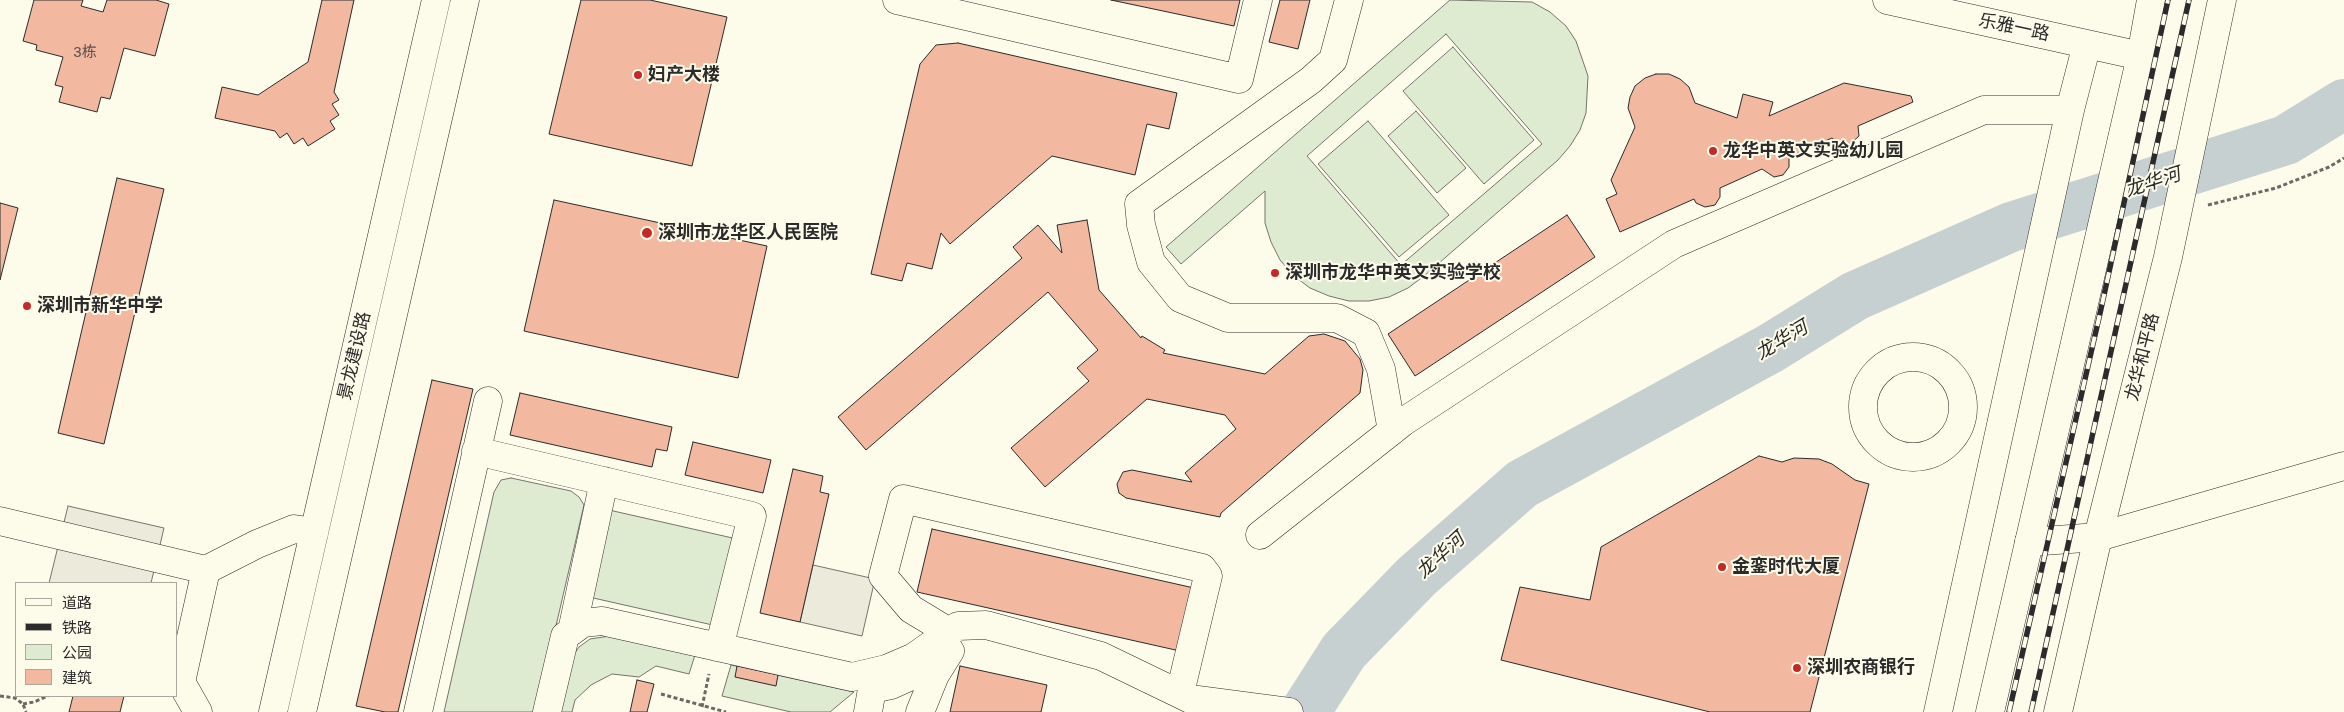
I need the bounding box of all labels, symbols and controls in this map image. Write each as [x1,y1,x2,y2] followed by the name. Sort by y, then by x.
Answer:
[1977,10,2051,46] street label: 乐雅一路
[73,44,97,62] house number: 3栋
[648,64,720,86] place label: 妇产大楼
[632,69,644,81] marker: 妇产大楼
[1723,140,1903,162] place label: 龙华中英文实验幼儿园
[1707,145,1719,157] marker: 龙华中英文实验幼儿园
[2122,163,2184,203] water label: 龙华河
[658,222,838,244] place label: 深圳市龙华区人民医院
[640,226,654,240] marker: 深圳市龙华区人民医院
[1285,262,1501,284] place label: 深圳市龙华中英文实验学校
[1269,267,1281,279] marker: 深圳市龙华中英文实验学校
[37,295,163,317] place label: 深圳市新华中学
[21,300,33,312] marker: 深圳市新华中学
[334,310,376,402] street label: 景龙建设路
[2122,311,2164,403] street label: 龙华和平路
[1752,317,1812,365] water label: 龙华河
[1412,528,1470,584] water label: 龙华河
[1732,556,1840,578] place label: 金銮时代大厦
[1716,561,1728,573] marker: 金銮时代大厦
[15,582,178,697] legend
[62,594,92,611] text: 道路
[62,619,92,636] text: 铁路
[62,644,92,661] text: 公园
[1807,657,1915,679] place label: 深圳农商银行
[1791,662,1803,674] marker: 深圳农商银行
[62,669,92,686] text: 建筑

